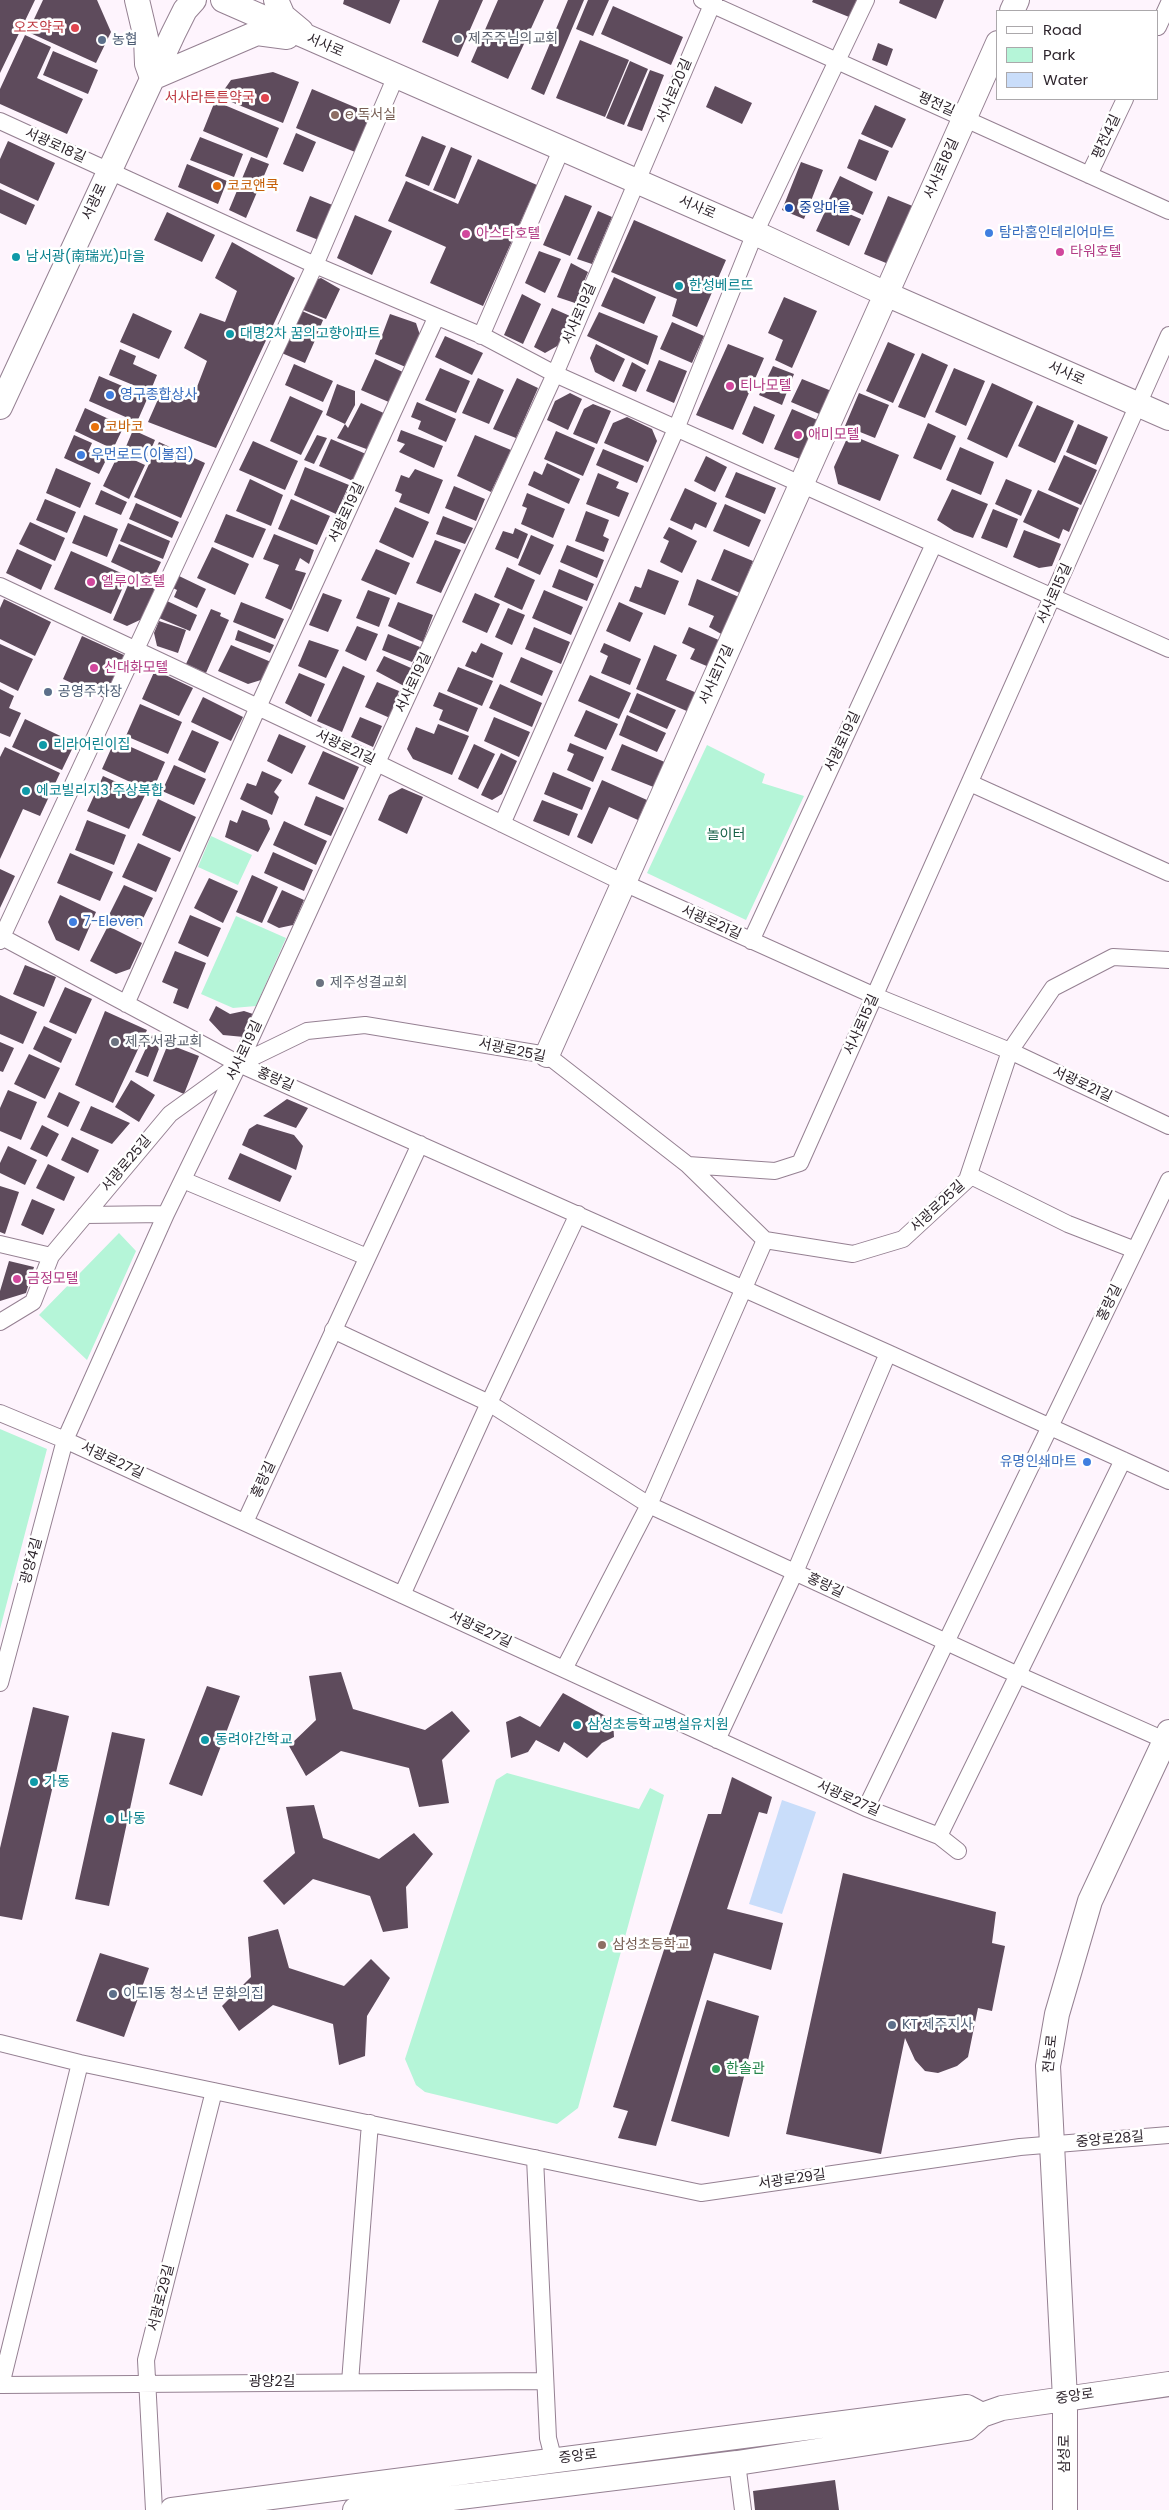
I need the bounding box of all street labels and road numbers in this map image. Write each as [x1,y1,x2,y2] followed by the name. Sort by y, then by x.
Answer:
[304,31,346,61] street label: 서사로
[654,56,696,126] street label: 서사로20길
[915,89,957,121] street label: 평전길
[1089,112,1125,162] street label: 평전4길
[22,125,88,167] street label: 서광로18길
[921,136,963,202] street label: 서사로18길
[79,181,111,223] street label: 서광로
[676,193,718,223] street label: 서사로
[560,281,600,347] street label: 서사로19길
[1045,358,1087,390] street label: 서사로
[326,480,368,546] street label: 서광로19길
[1034,561,1076,627] street label: 서사로15길
[696,643,738,707] street label: 서사로17길
[393,650,435,716] street label: 서사로19길
[822,709,864,775] street label: 서광로19길
[312,727,378,769] street label: 서광로21길
[678,902,744,944] street label: 서광로21길
[841,992,883,1058] street label: 서사로15길
[224,1018,266,1084] street label: 서사로19길
[477,1036,547,1066] street label: 서광로25길
[254,1064,296,1096] street label: 홍랑길
[1049,1064,1115,1106] street label: 서광로21길
[99,1132,155,1196] street label: 서광로25길
[907,1178,969,1236] street label: 서광로25길
[1094,1282,1126,1324] street label: 홍랑길
[78,1439,146,1483] street label: 서광로27길
[248,1459,280,1501] street label: 홍랑길
[18,1536,46,1586] street label: 광양4길
[804,1570,846,1602] street label: 홍랑길
[446,1608,514,1652] street label: 서광로27길
[814,1778,882,1820] street label: 서광로27길
[1041,2034,1061,2074] street label: 전농로
[1075,2129,1145,2151] street label: 중앙로28길
[757,2167,827,2193] street label: 서광로29길
[146,2263,178,2333] street label: 서광로29길
[249,2374,295,2390] street label: 광양2길
[1055,2386,1095,2408] street label: 중앙로
[1057,2435,1073,2473] street label: 삼성로
[558,2446,598,2468] street label: 중앙로

